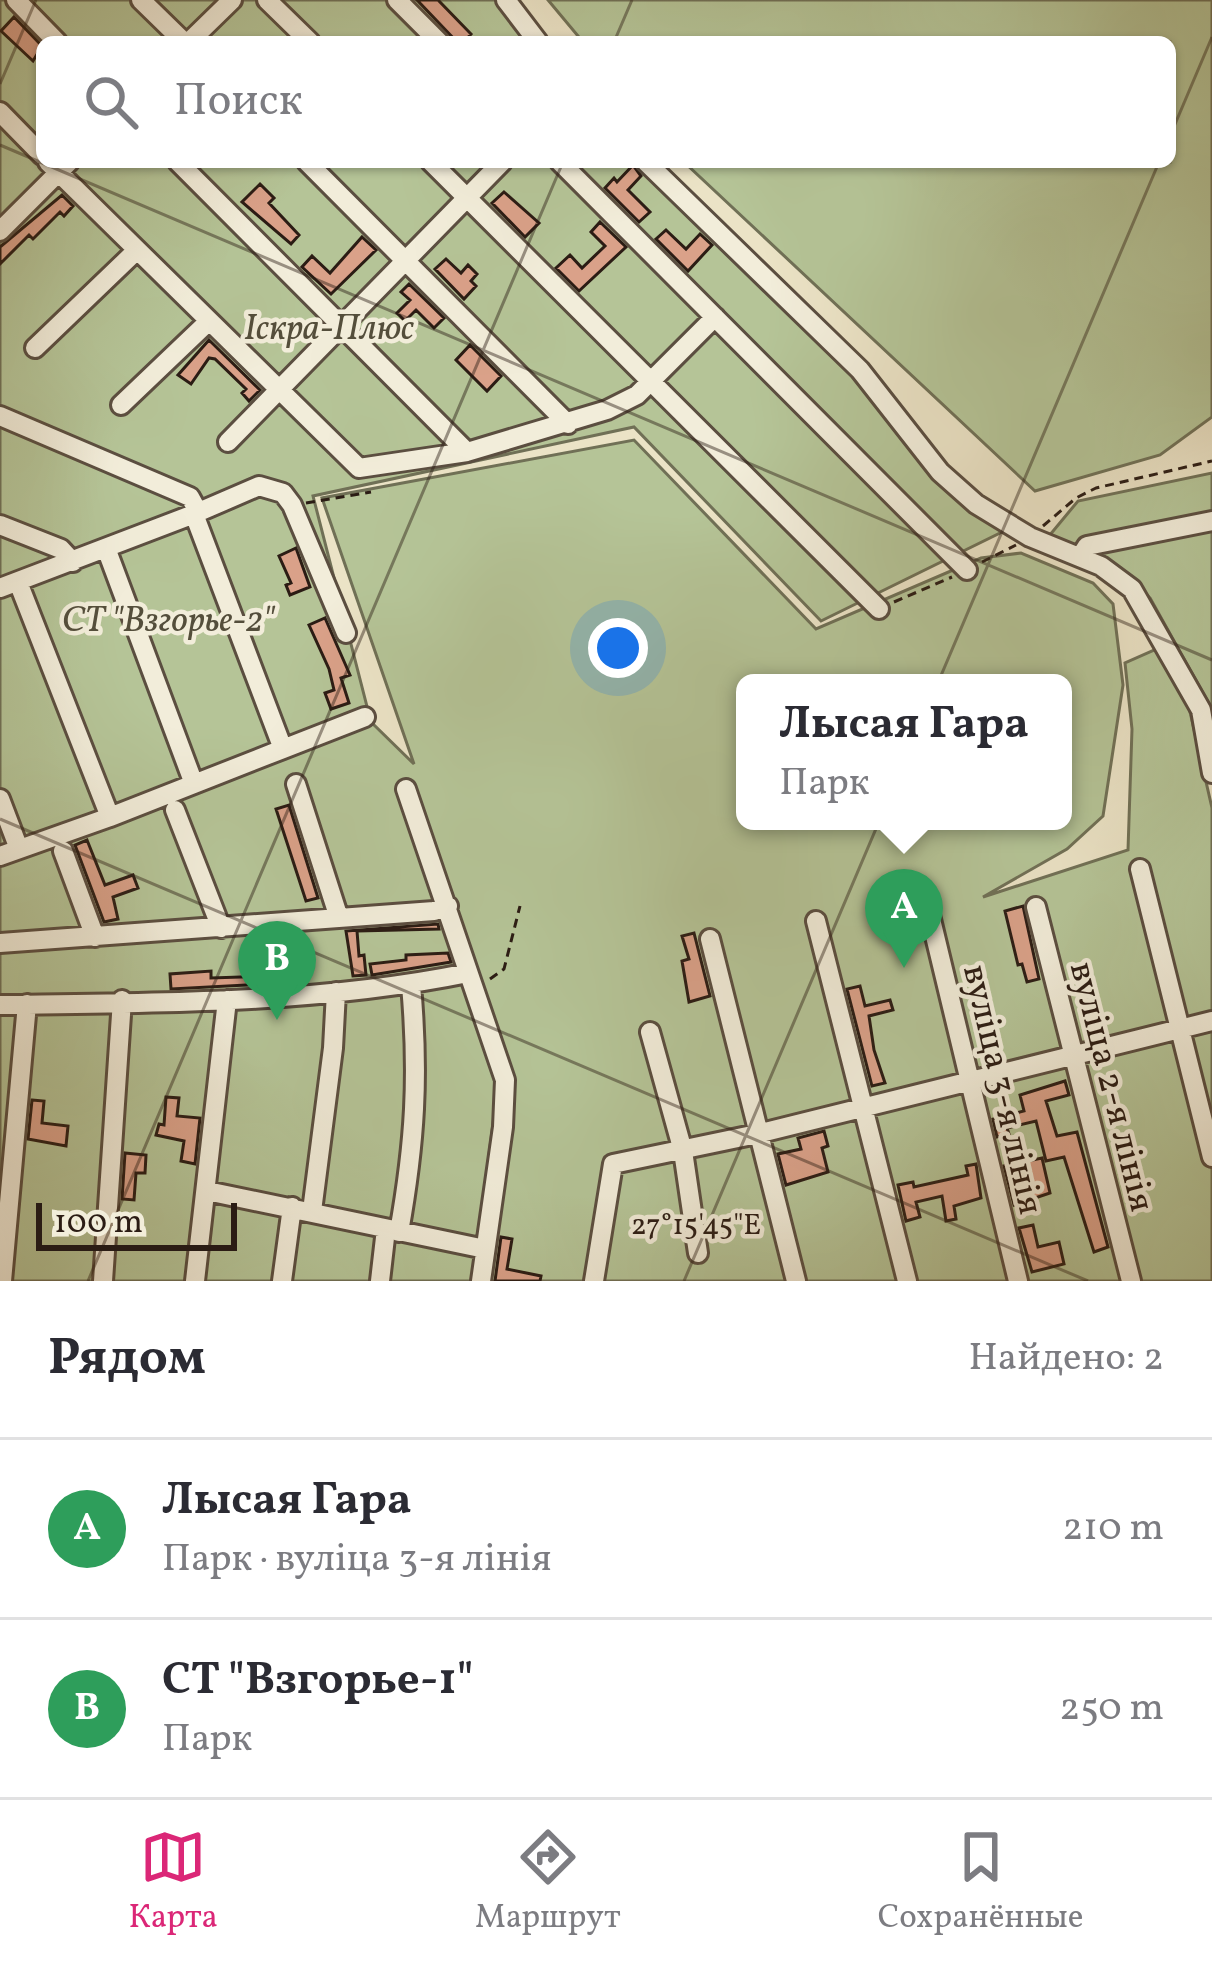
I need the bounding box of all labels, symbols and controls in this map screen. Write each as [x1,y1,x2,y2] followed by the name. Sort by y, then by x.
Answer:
[36,36,1176,168] search box
[78,69,144,135] icon: search
[174,71,303,134] text: Поиск
[244,305,414,355] park label: Іскра-Плюс
[62,597,276,647] park label: СТ "Взгорье-2"
[588,618,648,678] your location
[736,674,1072,830] popup
[779,694,1029,757] text: Лысая Гара
[779,757,870,811] text: Парк
[865,869,943,968] pin: A
[238,921,316,1020] pin: B
[1055,957,1165,1217] street label: вуліца 2-я лінія
[948,960,1054,1220] street label: вуліца 3-я лінія
[36,1197,237,1250] scale bar
[54,1201,143,1247] text: 100 m
[631,1205,761,1247] text: 27°15'45"E
[48,1324,206,1395] text: Рядом
[968,1332,1164,1386] text: Найдено: 2
[162,1470,412,1533] text: Лысая Гара
[73,1502,101,1556] text: A
[1062,1502,1164,1556] text: 210 m
[162,1533,551,1587] text: Парк · вуліца 3-я лінія
[162,1650,474,1713] text: СТ "Взгорье-1"
[74,1682,100,1736] text: B
[1059,1682,1164,1736] text: 250 m
[162,1713,252,1767] text: Парк
[128,1824,218,1942] tab: Карта
[475,1824,621,1942] tab: Маршрут
[878,1824,1083,1942] tab: Сохранённые

